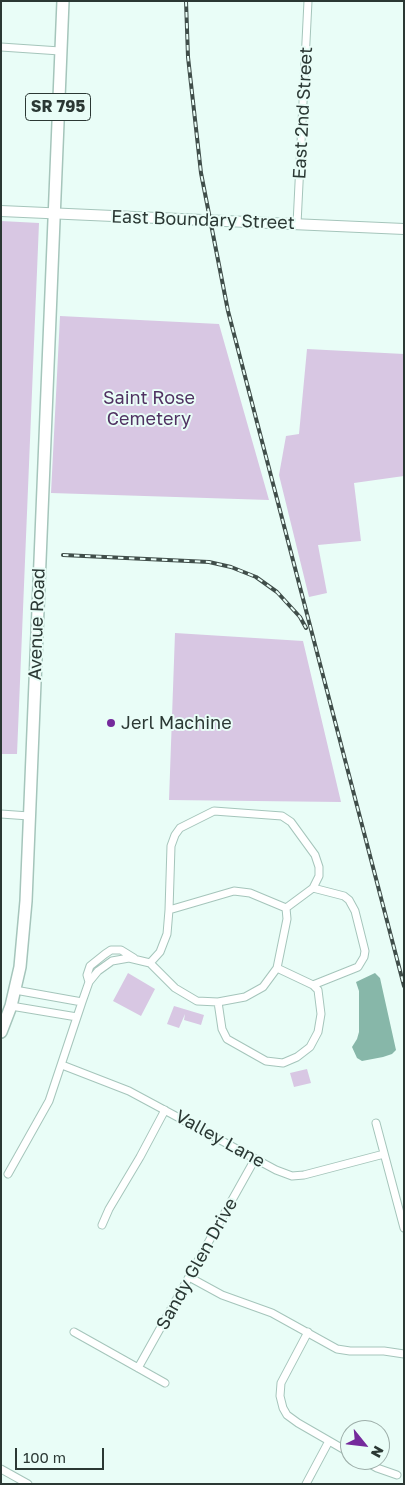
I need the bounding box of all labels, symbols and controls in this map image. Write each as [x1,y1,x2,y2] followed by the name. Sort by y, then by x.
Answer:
[289,46,317,180] street label: East 2nd Street
[26,94,90,120] road number: SR 795
[111,206,295,234] street label: East Boundary Street
[103,387,195,429] park label: Saint Rose Cemetery
[24,568,50,680] street label: Avenue Road
[121,712,232,734] place label: Jerl Machine
[105,717,117,729] marker: Jerl Machine
[171,1105,269,1173] street label: Valley Lane
[152,1194,242,1334] street label: Sandy Glen Drive
[340,1420,390,1470] north arrow
[18,1438,106,1470] scale bar
[368,1443,388,1461] text: N
[23,1448,66,1466] text: 100 m

